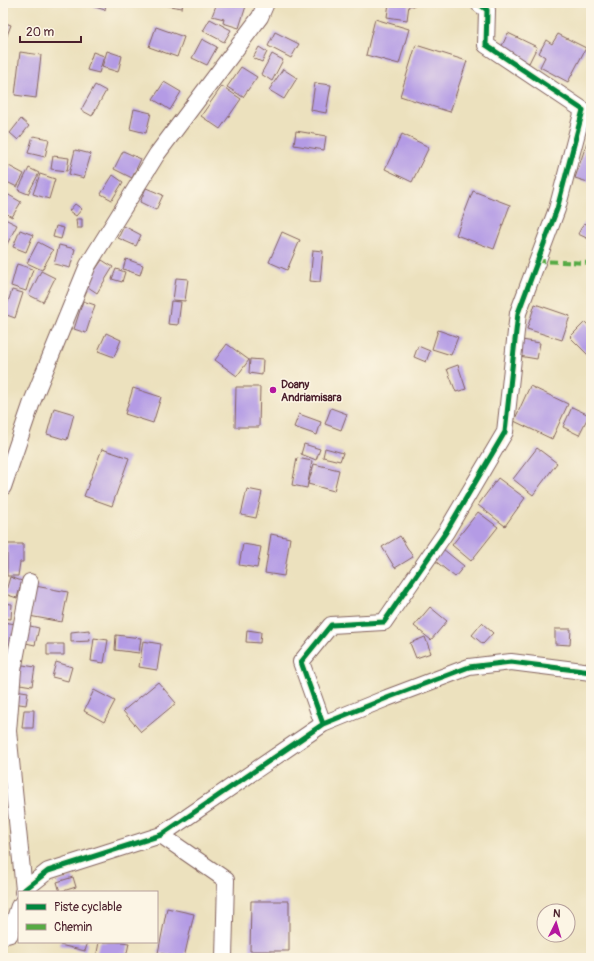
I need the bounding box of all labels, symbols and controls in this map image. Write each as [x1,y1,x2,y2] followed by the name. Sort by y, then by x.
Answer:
[20,18,81,44] scale bar
[26,25,55,40] text: 20 m
[281,378,342,404] place label: Doany Andriamisara
[268,385,278,395] marker: Doany Andriamisara
[18,891,158,943] legend
[54,900,122,915] text: Piste cyclable
[536,903,576,943] north arrow
[553,907,562,920] text: N
[54,920,93,935] text: Chemin

